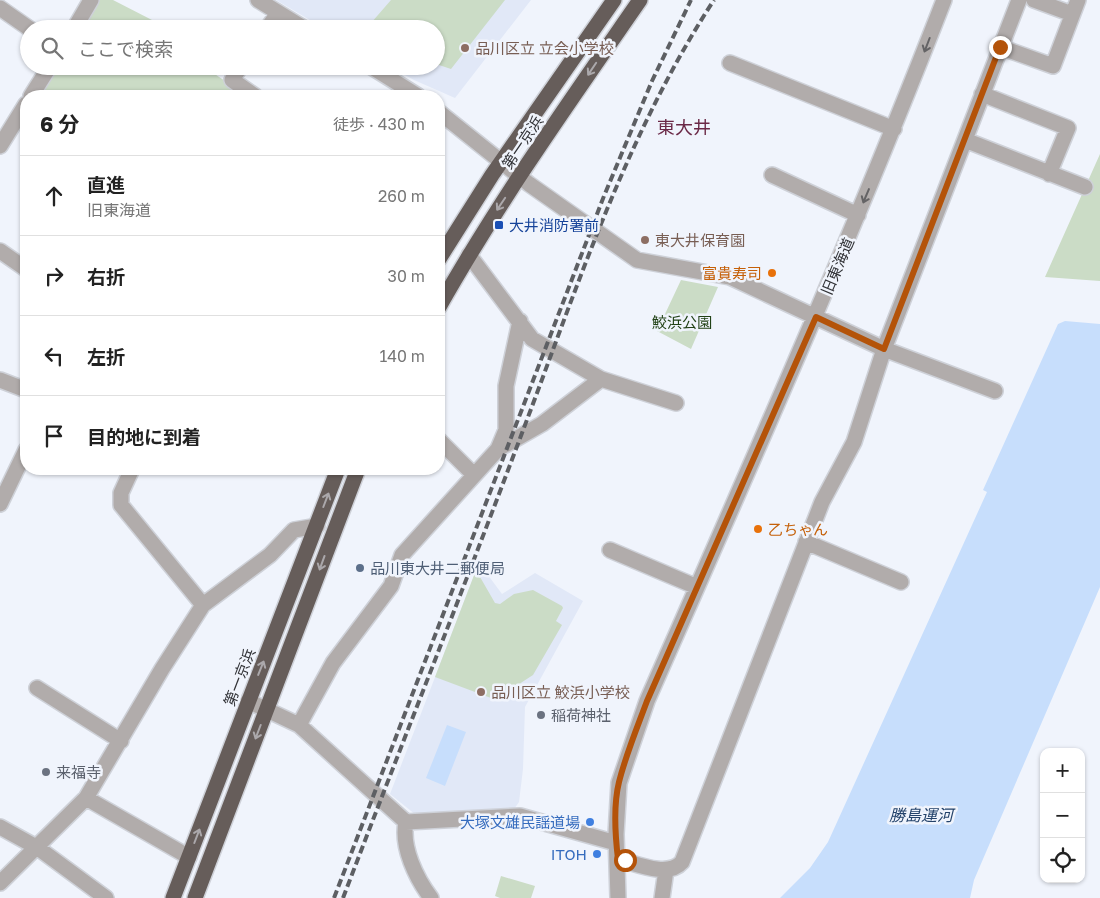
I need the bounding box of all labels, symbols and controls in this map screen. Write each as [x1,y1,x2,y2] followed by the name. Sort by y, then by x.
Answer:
[20,20,445,75] search box
[38,34,66,62] icon: search
[989,36,1012,59] route end
[78,37,173,60] text: ここで検索
[922,37,931,53] one-way arrow
[475,39,614,57] place label: 品川区立 立会小学校
[459,42,471,54] marker: 品川区立 立会小学校
[587,62,597,76] one-way arrow
[40,111,80,137] text: 6 分
[498,112,546,172] street label: 第一京浜
[333,114,425,134] text: 徒歩 · 430 m
[657,116,711,138] district label: 東大井
[87,173,125,196] text: 直進
[40,182,68,210] icon: ahead
[378,186,425,206] text: 260 m
[861,188,870,203] one-way arrow
[496,196,506,210] one-way arrow
[87,200,151,220] text: 旧東海道
[509,216,599,234] place label: 大井消防署前
[493,219,505,231] marker: 大井消防署前
[655,231,745,249] place label: 東大井保育園
[639,234,651,246] marker: 東大井保育園
[817,235,857,297] street label: 旧東海道
[40,262,68,290] icon: right
[702,264,762,282] place label: 富貴寿司
[87,265,125,288] text: 右折
[388,266,425,286] text: 30 m
[766,267,778,279] marker: 富貴寿司
[652,313,712,331] park label: 鮫浜公園
[40,342,68,370] icon: left
[87,345,125,368] text: 左折
[379,346,425,366] text: 140 m
[40,422,68,450] icon: arrive
[87,425,201,448] text: 目的地に到着
[323,493,332,508] one-way arrow
[768,520,828,538] place label: 乙ちゃん
[752,523,764,535] marker: 乙ちゃん
[317,555,326,571] one-way arrow
[370,559,505,577] place label: 品川東大井二郵便局
[354,562,366,574] marker: 品川東大井二郵便局
[220,646,258,708] street label: 第一京浜
[256,661,266,676] one-way arrow
[491,683,630,701] place label: 品川区立 鮫浜小学校
[475,686,487,698] marker: 品川区立 鮫浜小学校
[551,706,611,724] place label: 稲荷神社
[535,709,547,721] marker: 稲荷神社
[253,724,262,739] one-way arrow
[1040,748,1085,883] map controls
[1040,748,1085,793] button: +
[56,763,101,781] place label: 来福寺
[40,766,52,778] marker: 来福寺
[1040,793,1085,838] button: −
[889,805,956,825] water label: 勝島運河
[460,813,580,831] place label: 大塚文雄民謡道場
[584,816,596,828] marker: 大塚文雄民謡道場
[192,829,202,844] one-way arrow
[1040,838,1085,883] button: locate
[551,845,587,863] place label: ITOH
[591,848,603,860] marker: ITOH
[614,849,637,872] route start

